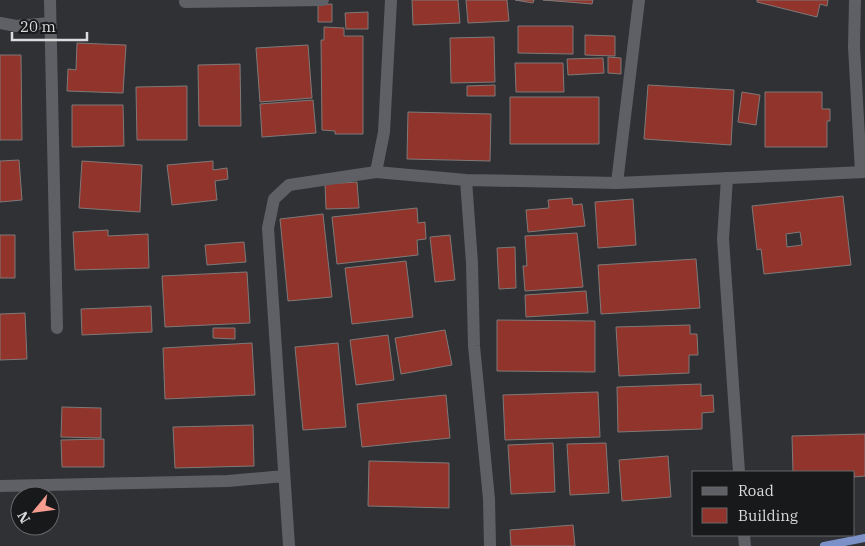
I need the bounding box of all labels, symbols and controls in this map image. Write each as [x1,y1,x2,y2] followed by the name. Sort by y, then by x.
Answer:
[12,10,88,42] scale bar
[20,17,56,36] text: 20 m
[692,471,855,536] legend
[738,481,774,500] text: Road
[10,486,60,536] north arrow
[738,506,798,525] text: Building
[13,508,34,527] text: N

